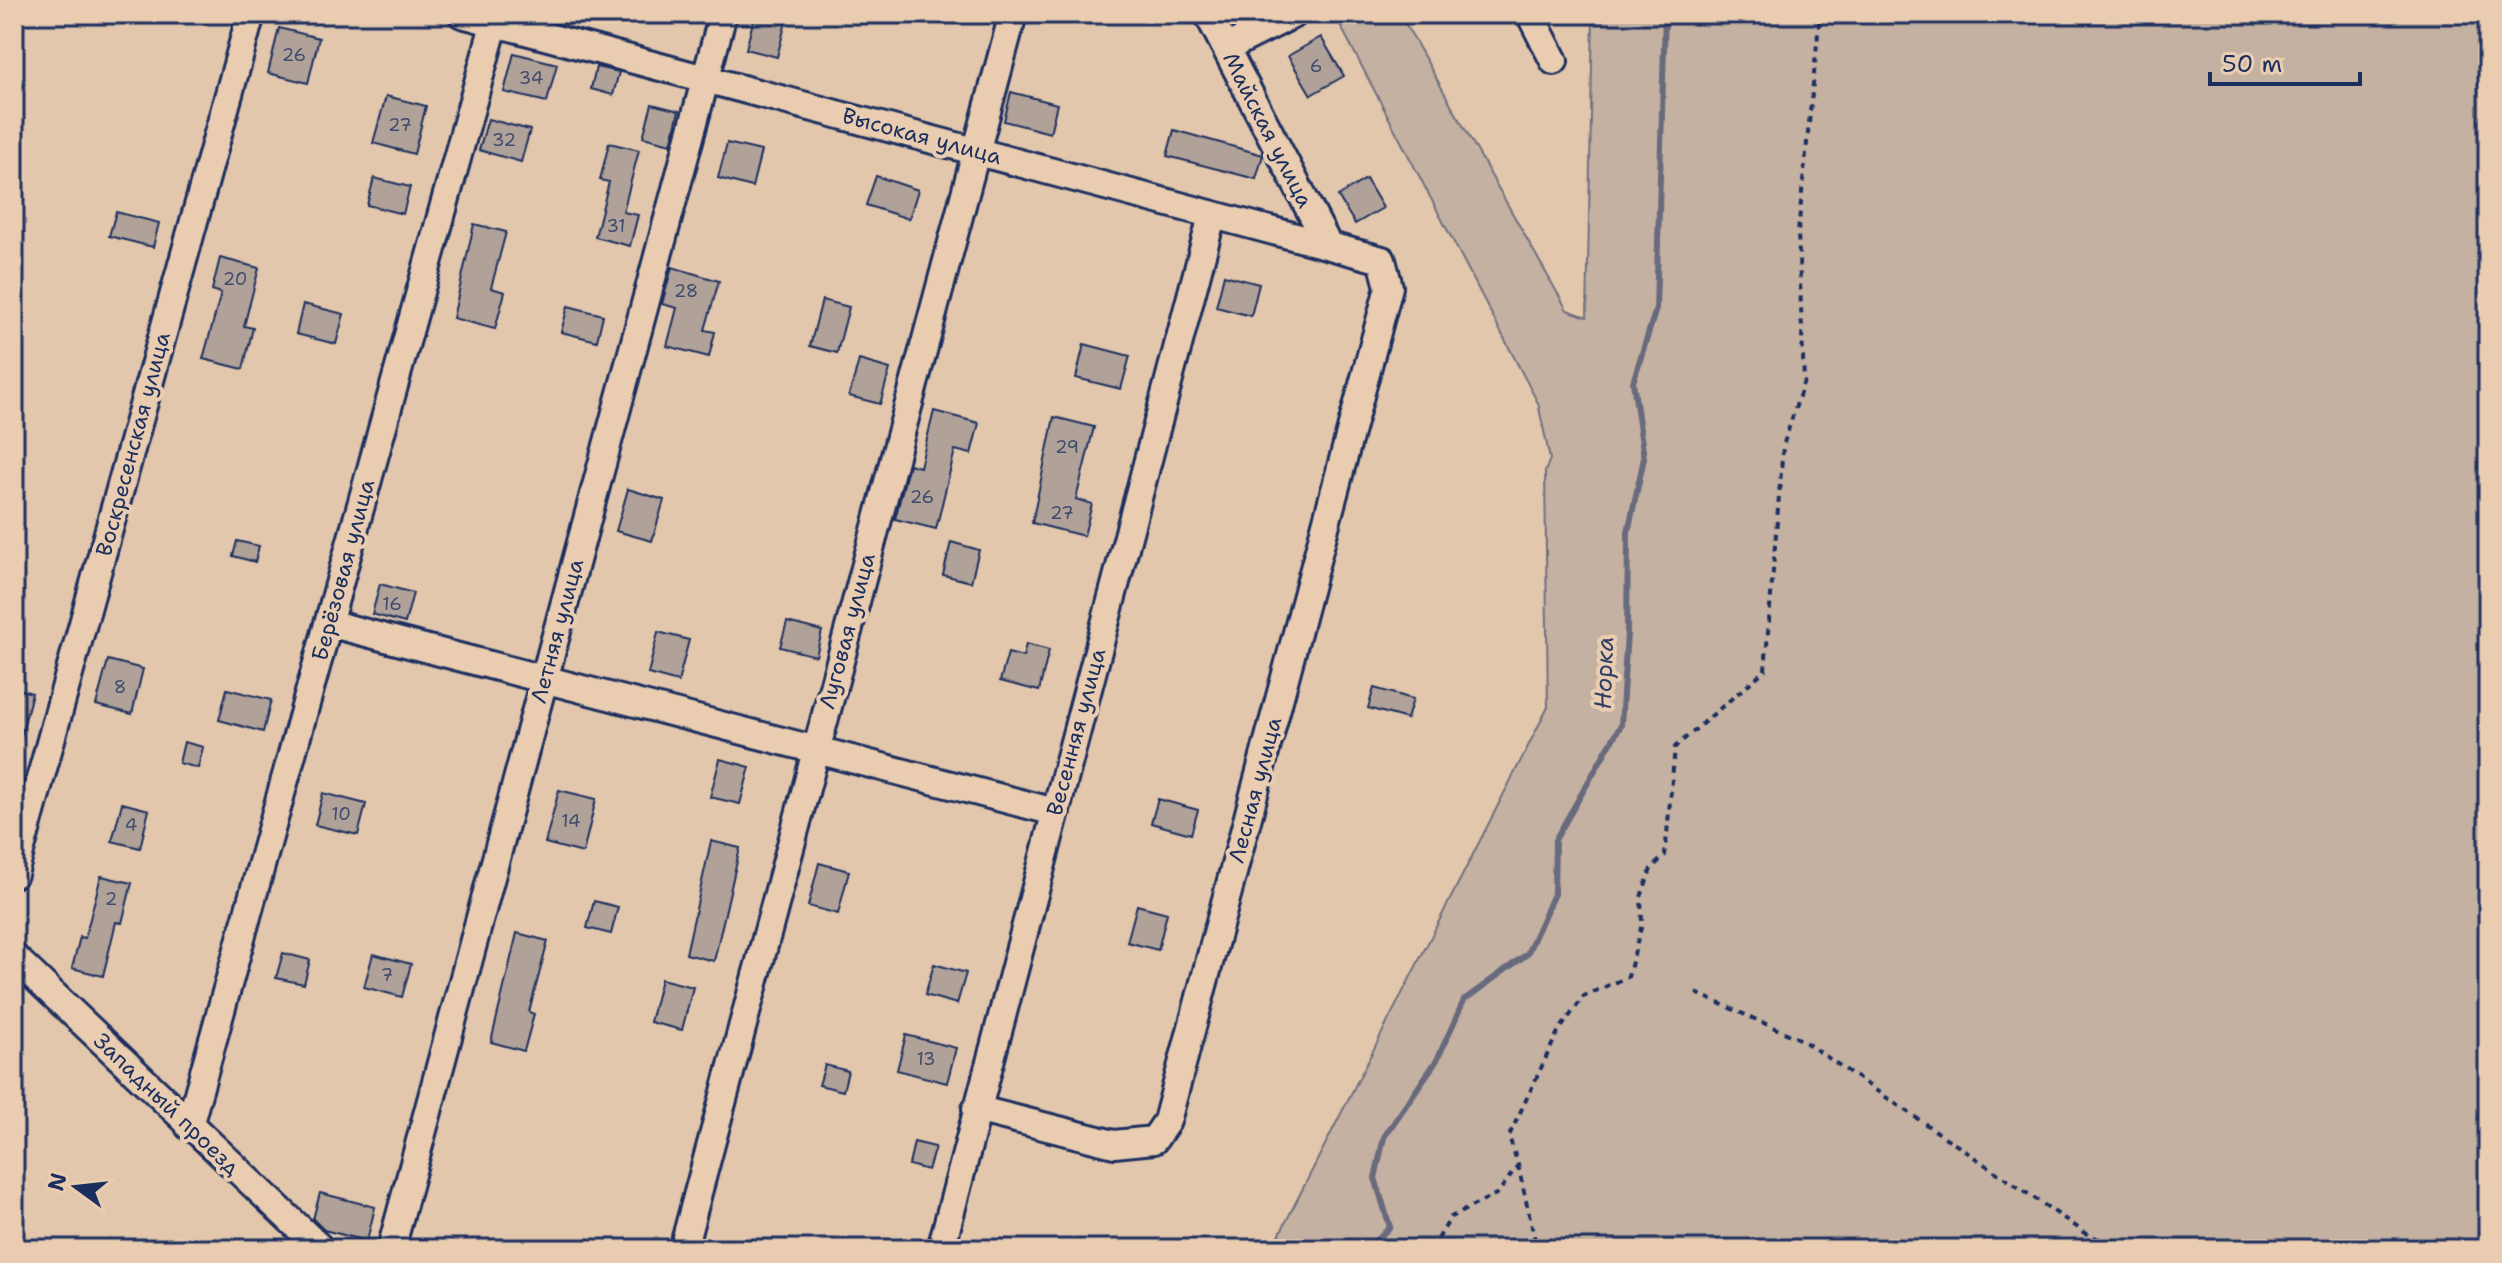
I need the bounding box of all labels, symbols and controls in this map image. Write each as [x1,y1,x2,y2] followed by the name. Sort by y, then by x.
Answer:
[2210,36,2360,86] scale bar
[282,43,306,67] house number: 26
[1216,47,1320,213] street label: Майская улица
[2222,48,2282,80] text: 50 m
[1310,54,1322,78] house number: 6
[519,66,543,90] house number: 34
[839,101,1005,171] street label: Высокая улица
[388,113,412,137] house number: 27
[492,128,516,152] house number: 32
[606,214,626,238] house number: 31
[223,267,247,291] house number: 20
[674,279,698,303] house number: 28
[89,328,177,559] street label: Воскресенская улица
[1055,435,1079,459] house number: 29
[305,476,381,664] street label: Берёзовая улица
[910,485,934,509] house number: 26
[1050,501,1074,525] house number: 27
[812,550,882,712] street label: Луговая улица
[524,555,590,706] street label: Летняя улица
[382,592,402,616] house number: 16
[1587,636,1621,710] water label: Норка
[1040,645,1112,819] street label: Весенняя улица
[114,675,126,699] house number: 8
[1222,714,1288,866] street label: Лесная улица
[331,802,351,826] house number: 10
[561,809,581,833] house number: 14
[125,813,137,837] house number: 4
[105,887,117,911] house number: 2
[381,963,393,987] house number: 7
[87,1026,247,1182] street label: Западный проезд
[916,1047,936,1071] house number: 13
[36,1147,116,1227] north arrow
[41,1170,73,1194] text: N

